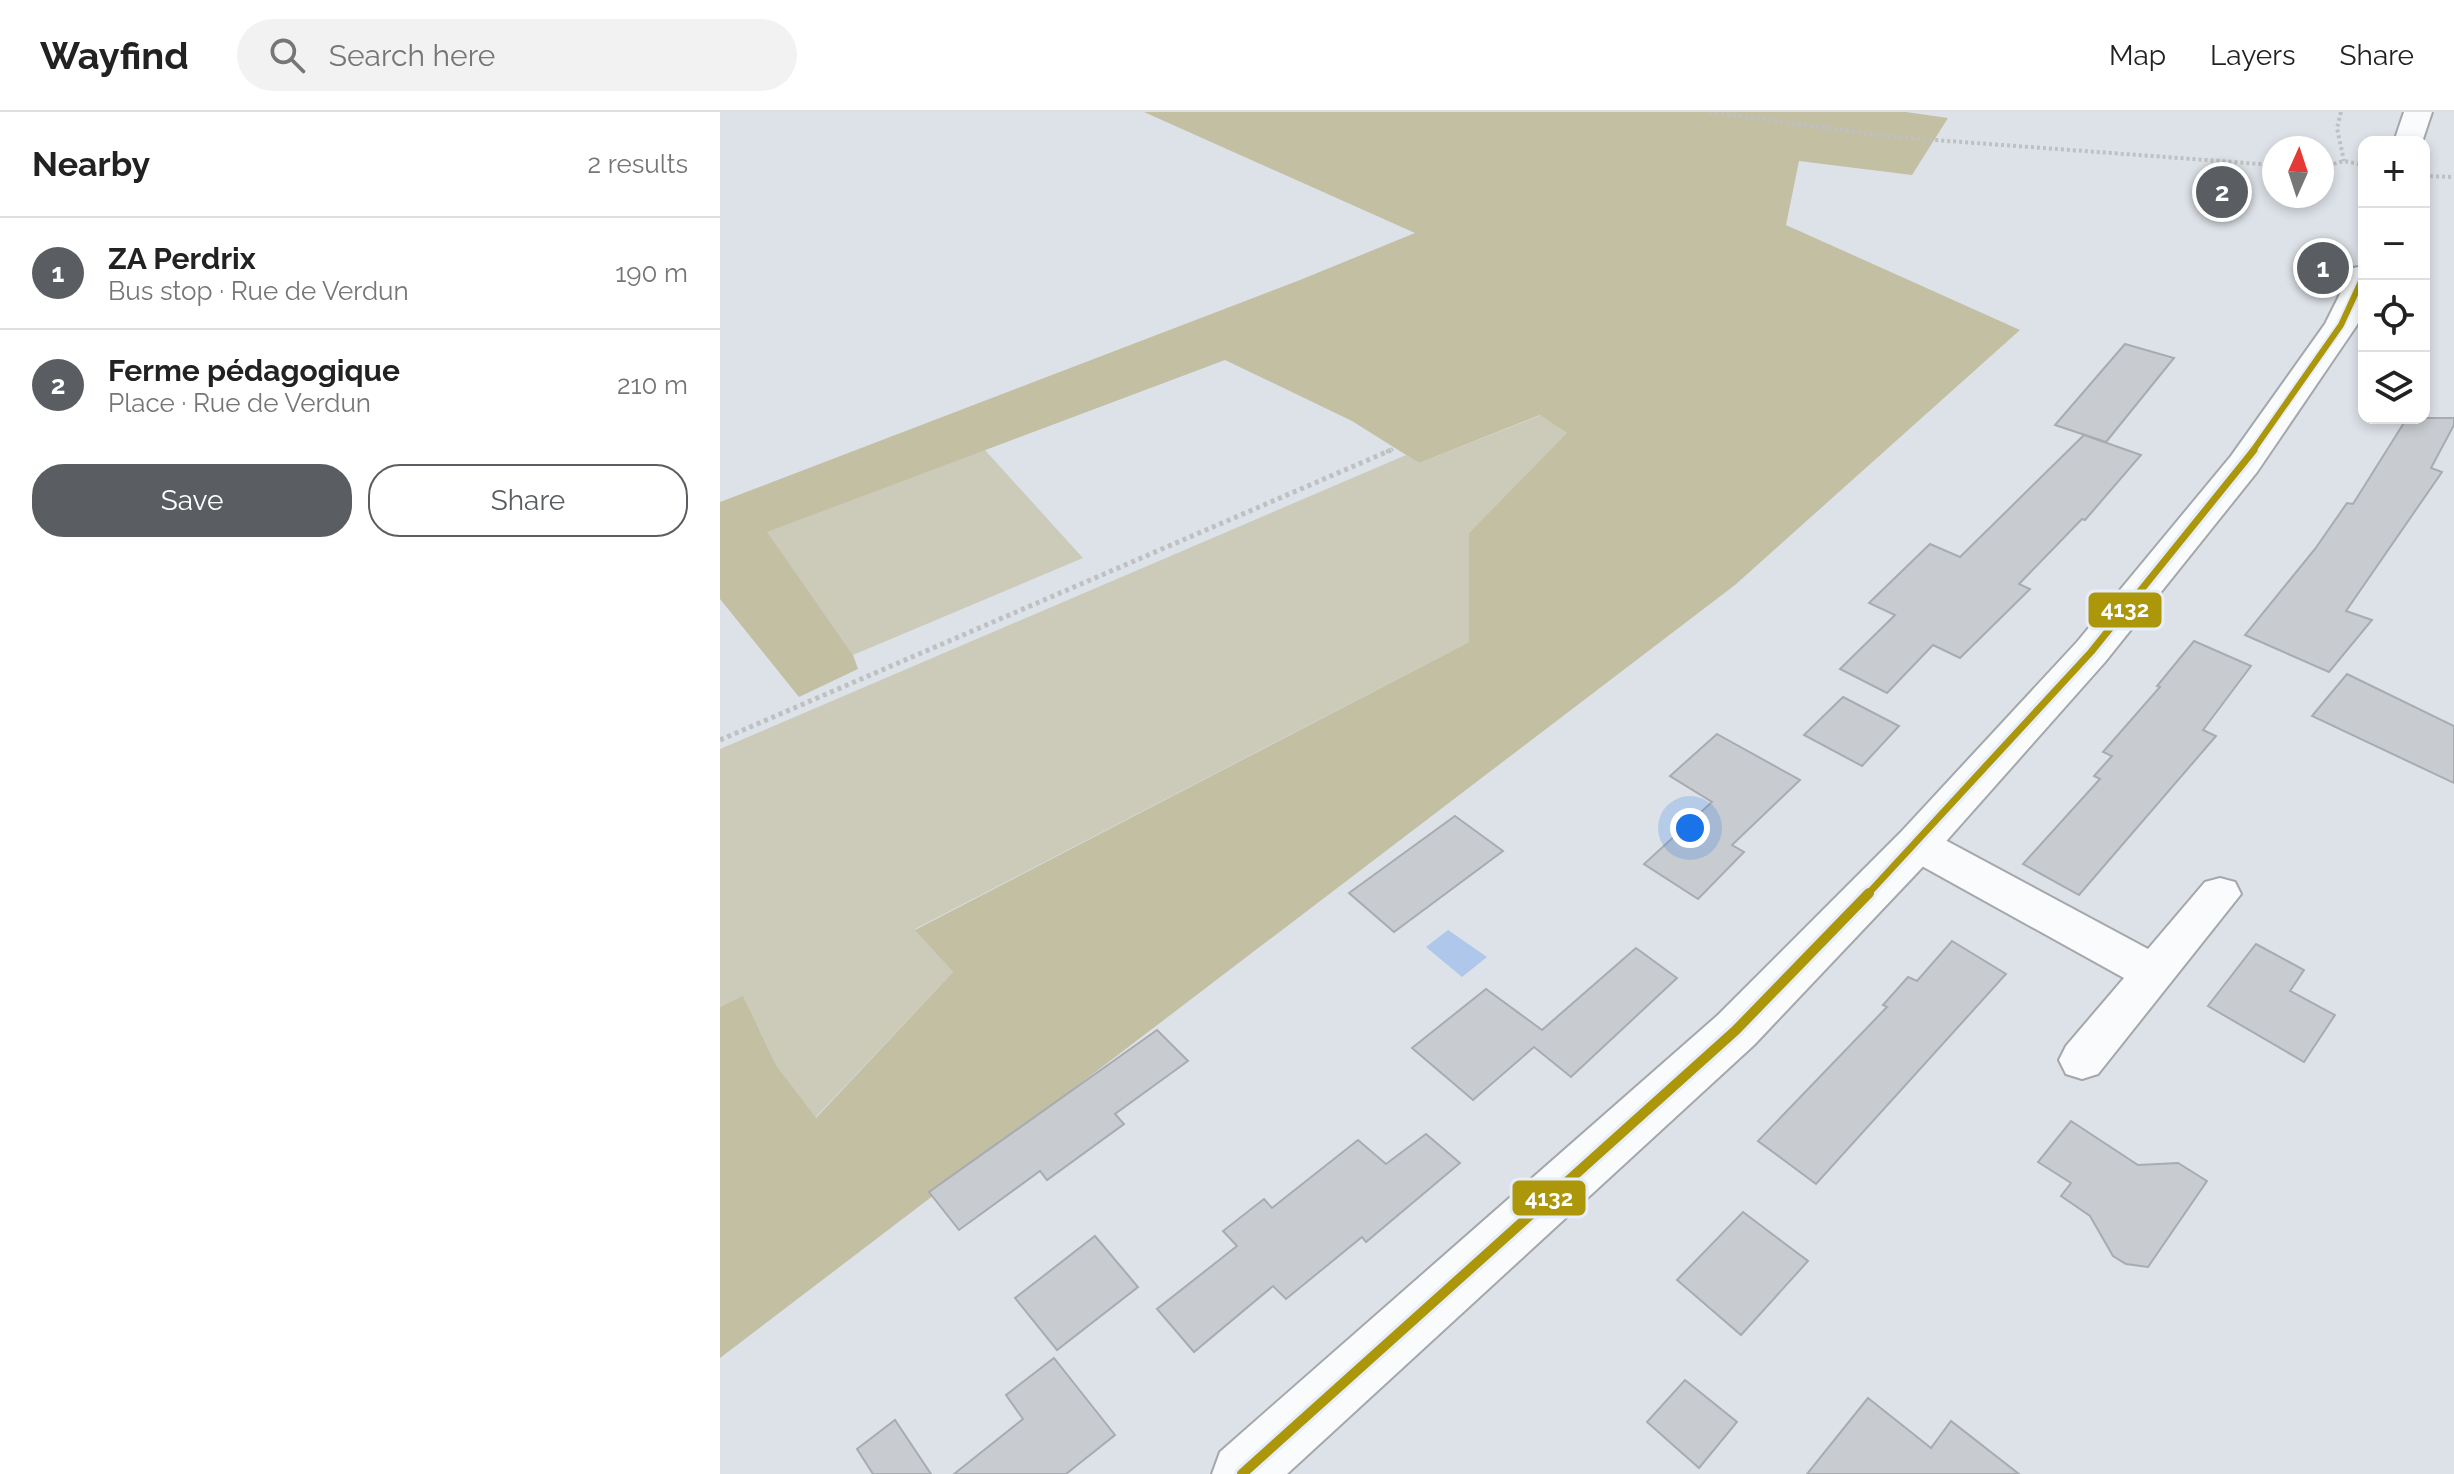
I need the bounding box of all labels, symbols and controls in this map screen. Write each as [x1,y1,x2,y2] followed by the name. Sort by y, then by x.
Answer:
[237,19,797,91] search box
[40,33,189,78] text: Wayfind
[265,33,309,77] icon: search
[329,38,495,73] text: Search here
[2109,39,2166,72] text: Map
[2210,39,2296,72] text: Layers
[2340,39,2414,72] text: Share
[2262,136,2334,208] north arrow
[2358,136,2430,424] map controls
[2358,136,2430,208] button: +
[32,144,150,184] text: Nearby
[588,149,688,179] text: 2 results
[2196,162,2248,222] pin: 2
[2358,208,2430,280] button: −
[2297,238,2349,298] pin: 1
[108,241,256,276] text: ZA Perdrix
[52,258,64,288] text: 1
[615,258,688,288] text: 190 m
[108,276,409,306] text: Bus stop · Rue de Verdun
[2358,280,2430,352] button: locate
[2358,352,2430,424] button: layers
[108,353,400,388] text: Ferme pédagogique
[51,370,65,400] text: 2
[617,370,688,400] text: 210 m
[108,388,371,418] text: Place · Rue de Verdun
[32,464,352,537] button: Save
[368,464,688,537] button: Share
[2087,591,2163,629] line badge: 4132
[2101,596,2149,622] text: 4132
[1670,808,1710,848] your location
[1511,1179,1587,1217] line badge: 4132
[1525,1185,1573,1211] text: 4132

